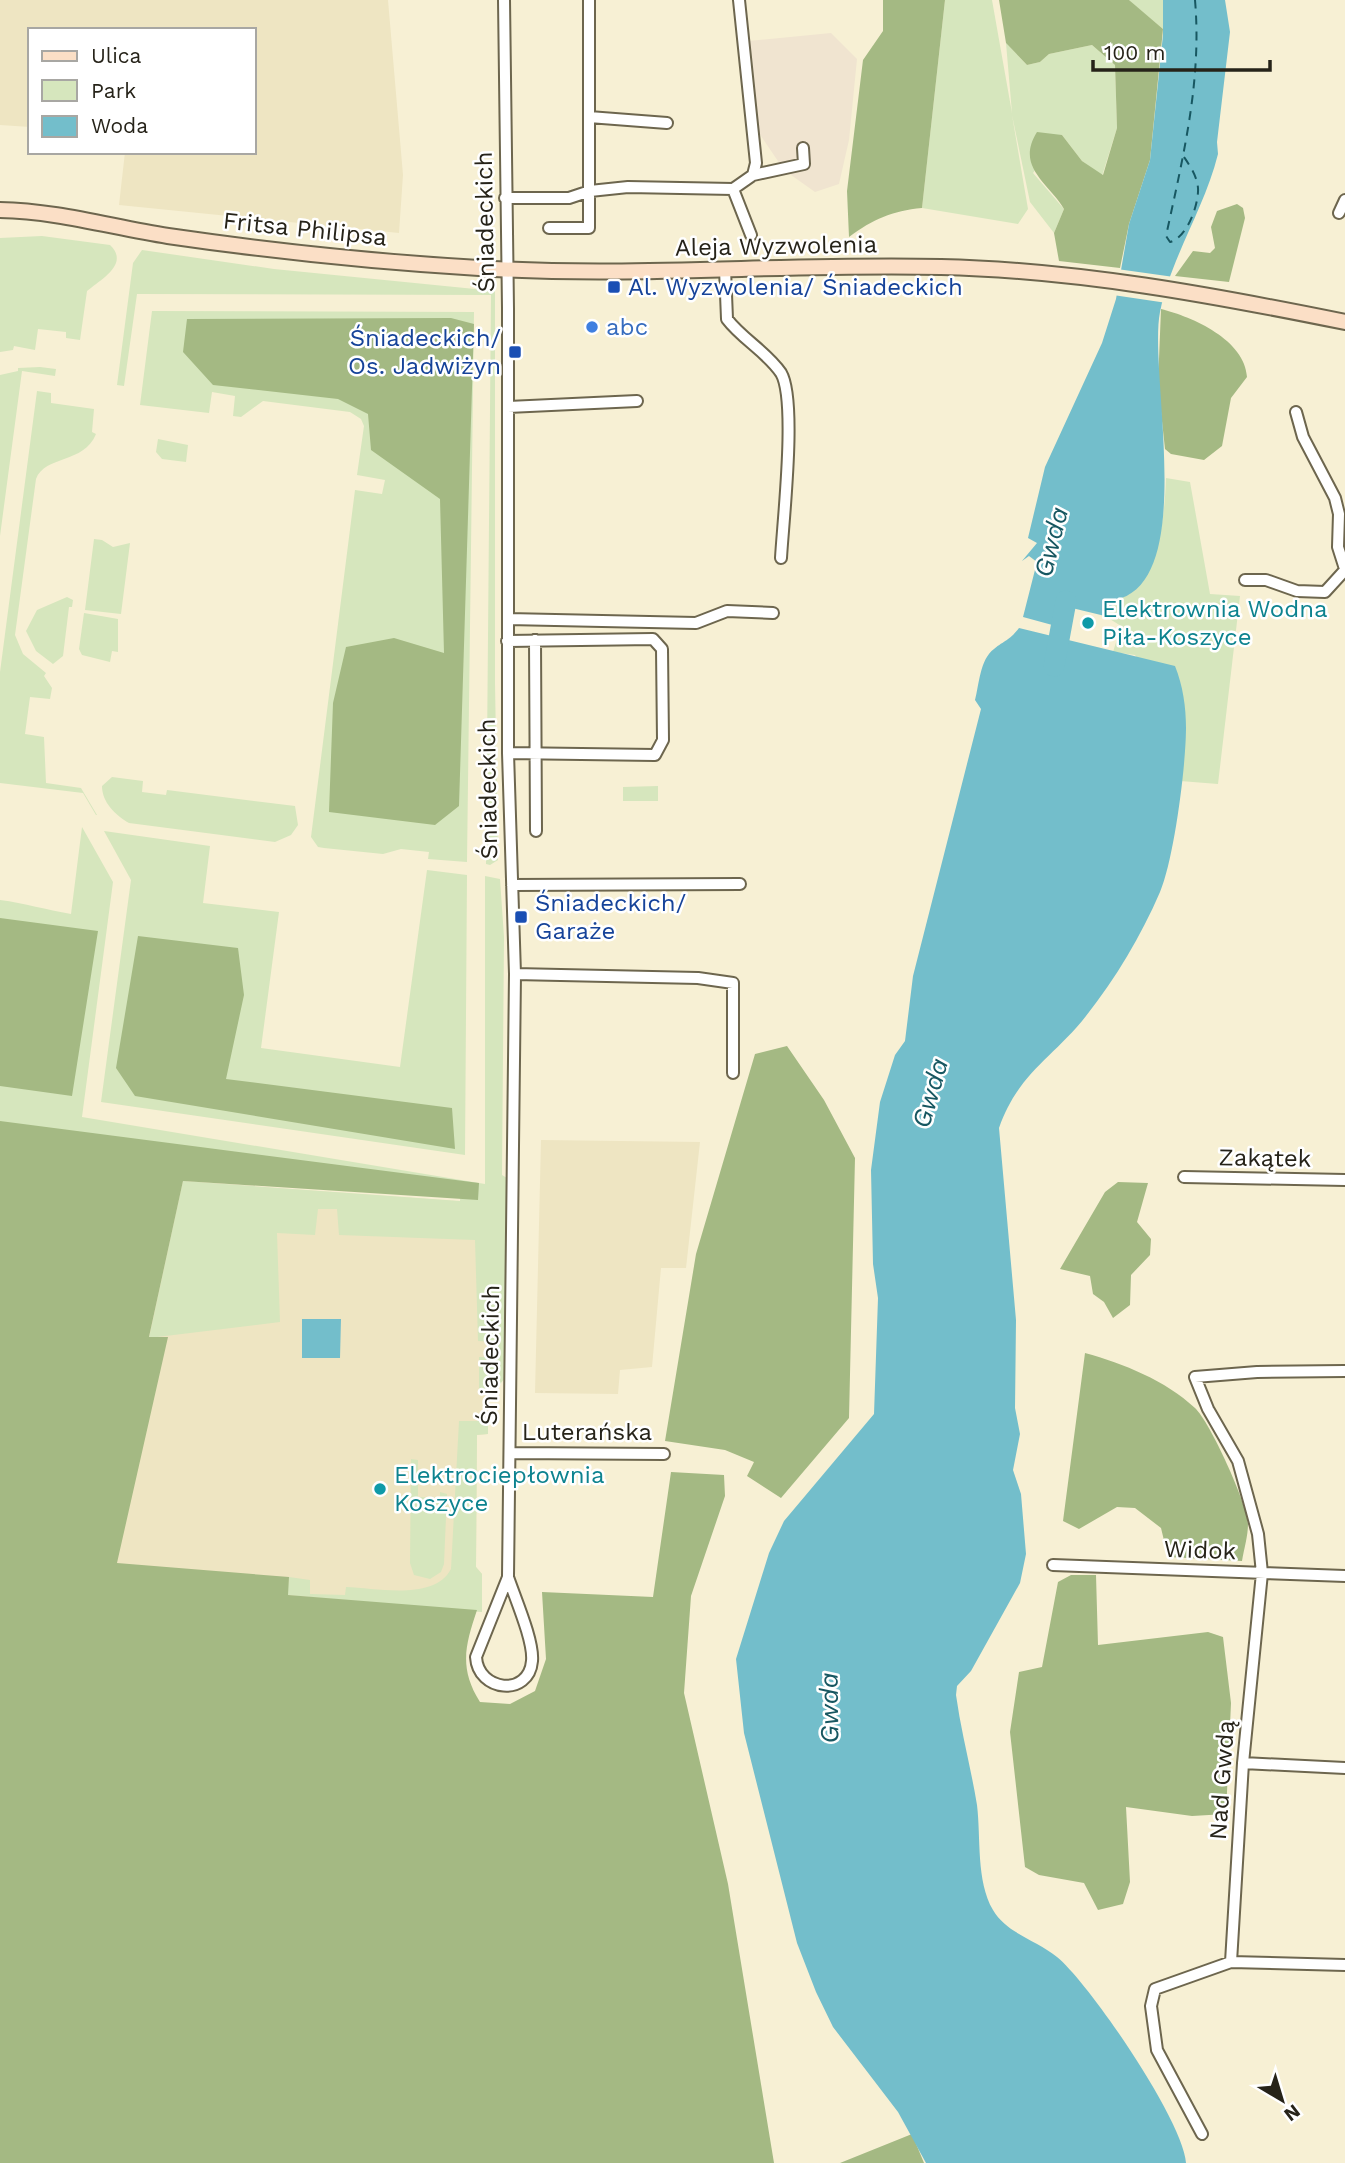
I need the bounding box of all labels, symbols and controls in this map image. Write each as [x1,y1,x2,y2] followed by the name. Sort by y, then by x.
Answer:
[28,28,256,154] legend
[1093,28,1270,72] scale bar
[1104,40,1166,65] text: 100 m
[91,43,142,68] text: Ulica
[91,78,136,103] text: Park
[91,113,148,138] text: Woda
[470,151,500,293] street label: Śniadeckich
[222,206,388,252] street label: Fritsa Philipsa
[675,230,877,262] street label: Aleja Wyzwolenia
[628,273,963,301] place label: Al. Wyzwolenia/ Śniadeckich
[606,279,622,295] marker: Al. Wyzwolenia/ Śniadeckich
[606,313,648,341] place label: abc
[584,319,600,335] marker: abc
[348,324,501,380] place label: Śniadeckich/ Os. Jadwiżyn
[507,344,523,360] marker: Śniadeckich/ Os. Jadwiżyn
[1028,504,1074,580] water label: Gwda
[1102,595,1328,651] place label: Elektrownia Wodna Piła-Koszyce
[1080,615,1096,631] marker: Elektrownia Wodna Piła-Koszyce
[473,718,503,860] street label: Śniadeckich
[535,889,686,945] place label: Śniadeckich/ Garaże
[513,909,529,925] marker: Śniadeckich/ Garaże
[906,1055,954,1131] water label: Gwda
[1218,1143,1312,1173] street label: Zakątek
[475,1284,505,1426] street label: Śniadeckich
[522,1418,652,1446] street label: Luterańska
[394,1461,605,1517] place label: Elektrociepłownia Koszyce
[372,1481,388,1497] marker: Elektrociepłownia Koszyce
[1163,1535,1237,1565] street label: Widok
[813,1672,845,1744] water label: Gwda
[1204,1719,1240,1841] street label: Nad Gwdą
[1247,2065,1317,2135] north arrow
[1280,2100,1305,2126] text: N

